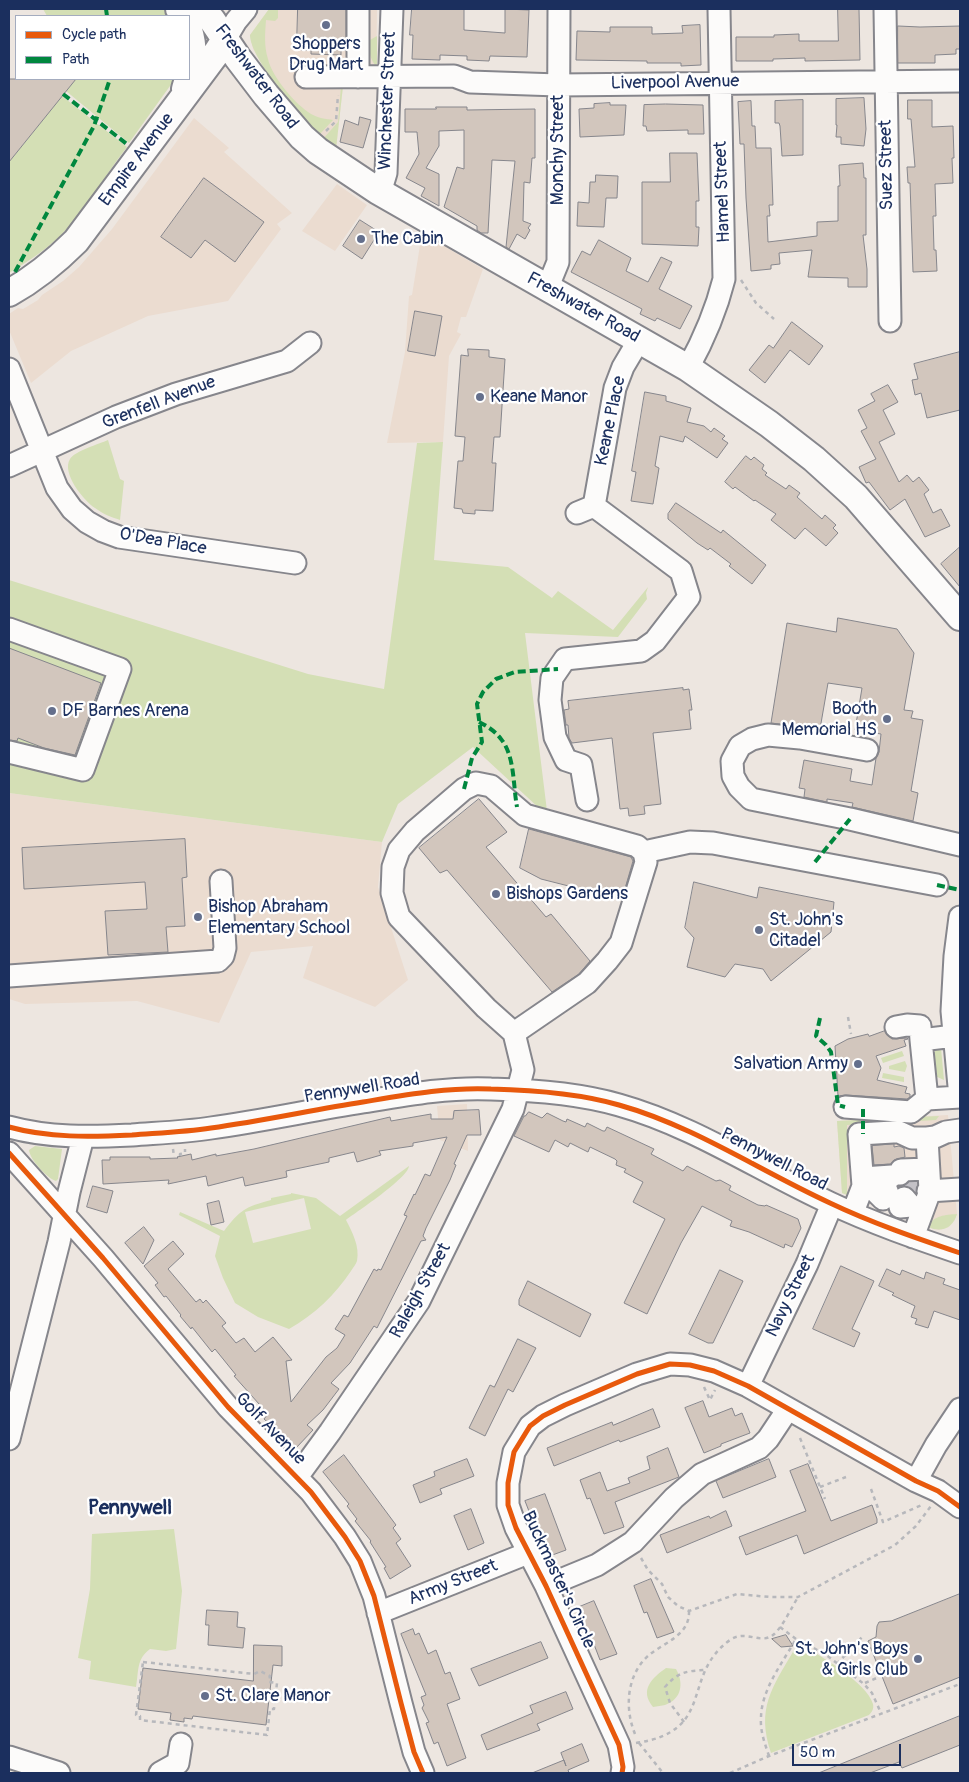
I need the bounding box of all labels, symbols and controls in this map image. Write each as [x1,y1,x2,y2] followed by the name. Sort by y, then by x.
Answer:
[15,15,190,80] legend
[320,19,332,31] marker: Shoppers Drug Mart
[209,20,303,134] street label: Freshwater Road
[62,25,126,44] text: Cycle path
[375,31,401,171] street label: Winchester Street
[289,33,363,76] place label: Shoppers Drug Mart
[62,50,89,69] text: Path
[610,71,740,95] street label: Liverpool Avenue
[547,95,569,205] street label: Monchy Street
[95,109,179,211] street label: Empire Avenue
[875,120,899,210] street label: Suez Street
[710,141,736,243] street label: Hamel Street
[371,228,444,250] place label: The Cabin
[355,233,367,245] marker: The Cabin
[523,268,643,348] street label: Freshwater Road
[99,371,219,435] street label: Grenfell Avenue
[591,374,631,468] street label: Keane Place
[490,386,588,408] place label: Keane Manor
[474,391,486,403] marker: Keane Manor
[118,524,208,560] street label: O'Dea Place
[782,698,877,741] place label: Booth Memorial HS
[62,700,189,722] place label: DF Barnes Arena
[46,705,58,717] marker: DF Barnes Arena
[881,713,893,725] marker: Booth Memorial HS
[506,883,628,905] place label: Bishops Gardens
[490,888,502,900] marker: Bishops Gardens
[208,896,350,939] place label: Bishop Abraham Elementary School
[769,909,843,952] place label: St. John's Citadel
[192,911,204,923] marker: Bishop Abraham Elementary School
[753,924,765,936] marker: St. John's Citadel
[733,1053,848,1075] place label: Salvation Army
[852,1058,864,1070] marker: Salvation Army
[303,1069,421,1109] street label: Pennywell Road
[717,1124,831,1196] street label: Pennywell Road
[386,1240,456,1342] street label: Raleigh Street
[762,1251,820,1341] street label: Navy Street
[230,1388,310,1470] street label: Golf Avenue
[88,1497,172,1521] district label: Pennywell
[517,1508,599,1652] street label: Buckmaster's Circle
[405,1555,501,1611] street label: Army Street
[794,1638,908,1680] place label: St. John's Boys & Girls Club
[912,1653,924,1665] marker: St. John's Boys & Girls Club
[215,1685,331,1707] place label: St. Clare Manor
[199,1690,211,1702] marker: St. Clare Manor
[794,1734,903,1766] scale bar
[800,1743,835,1762] text: 50 m

